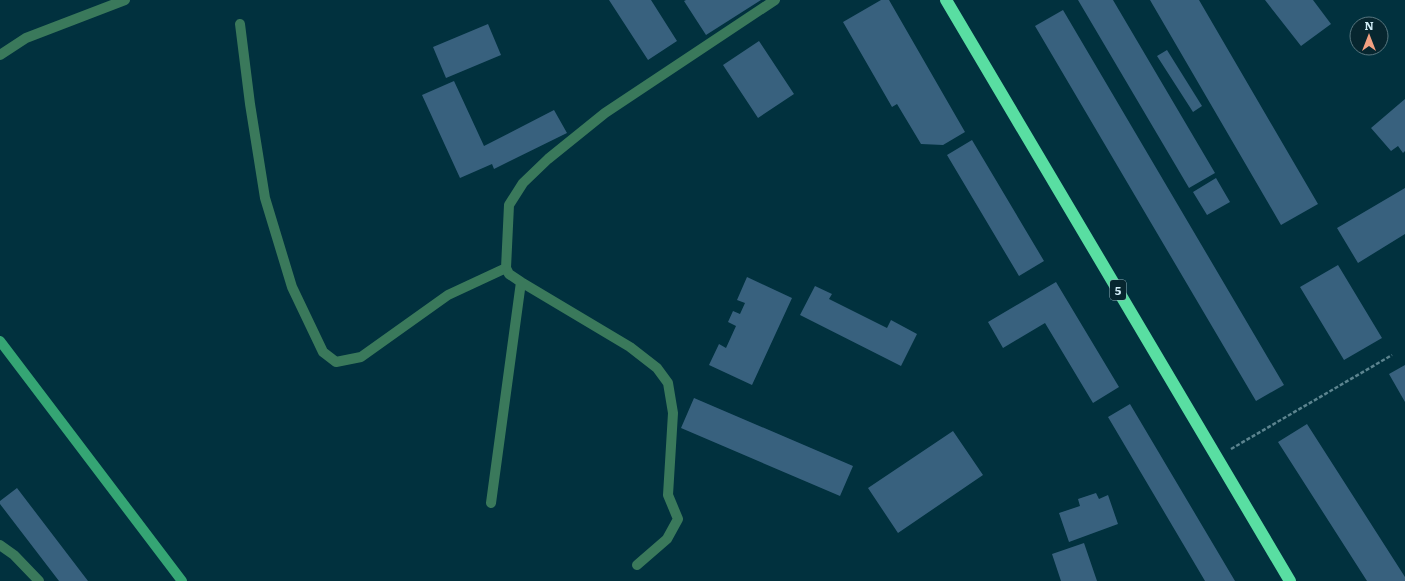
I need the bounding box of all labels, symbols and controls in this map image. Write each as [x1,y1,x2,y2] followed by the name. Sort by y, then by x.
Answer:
[1349,16,1389,56] north arrow
[1364,17,1374,33] text: N
[1110,280,1126,300] road number: 5

